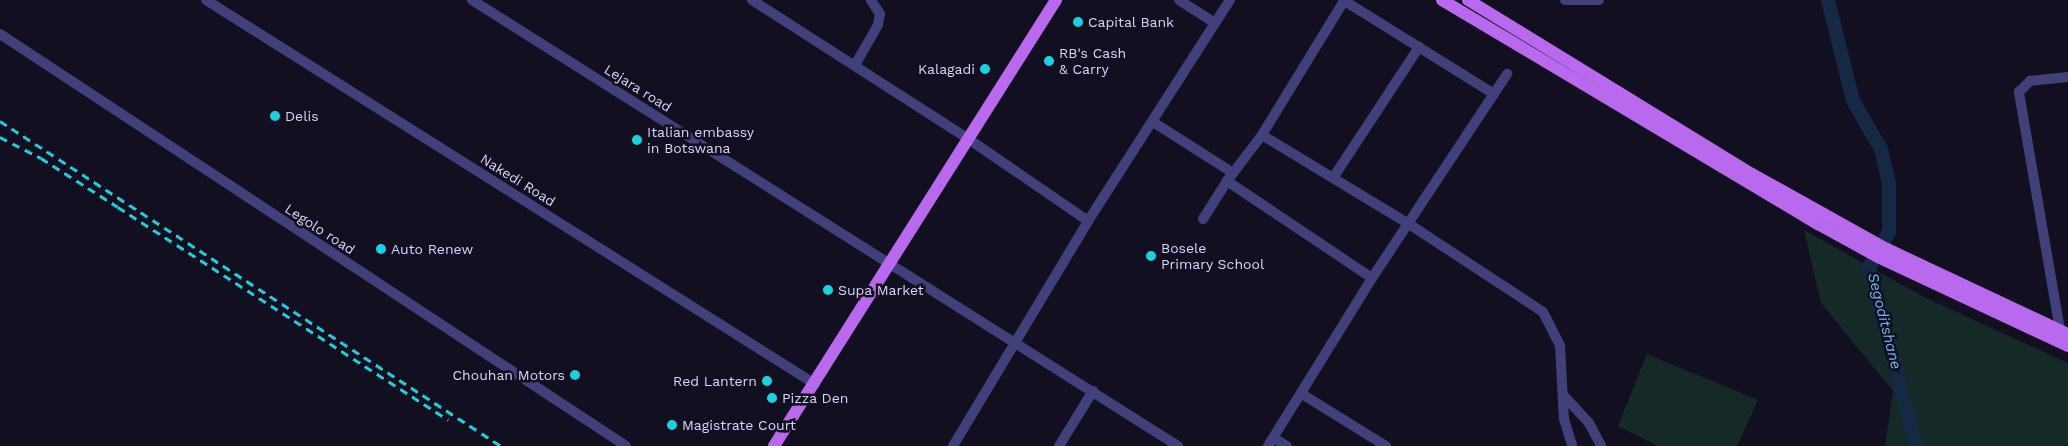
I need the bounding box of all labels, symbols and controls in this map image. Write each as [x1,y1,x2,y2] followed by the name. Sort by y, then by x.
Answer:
[1088,14,1175,30] place label: Capital Bank
[1072,16,1084,28] marker: Capital Bank
[1059,45,1126,78] place label: RB's Cash & Carry
[1043,55,1055,67] marker: RB's Cash & Carry
[601,61,675,115] street label: Lejara road
[918,61,975,77] place label: Kalagadi
[979,63,991,75] marker: Kalagadi
[285,108,319,124] place label: Delis
[269,110,281,122] marker: Delis
[647,124,754,156] place label: Italian embassy in Botswana
[631,134,643,146] marker: Italian embassy in Botswana
[477,150,559,210] street label: Nakedi Road
[282,200,358,258] street label: Legolo road
[1161,240,1265,272] place label: Bosele Primary School
[391,241,473,257] place label: Auto Renew
[375,243,387,255] marker: Auto Renew
[1145,250,1157,262] marker: Bosele Primary School
[1863,271,1905,371] water label: Segoditshane
[838,282,924,298] place label: Supa Market
[822,284,834,296] marker: Supa Market
[452,367,565,383] place label: Chouhan Motors
[569,369,581,381] marker: Chouhan Motors
[673,373,757,389] place label: Red Lantern
[761,375,773,387] marker: Red Lantern
[782,390,849,406] place label: Pizza Den
[766,392,778,404] marker: Pizza Den
[682,417,796,433] place label: Magistrate Court
[666,419,678,431] marker: Magistrate Court

